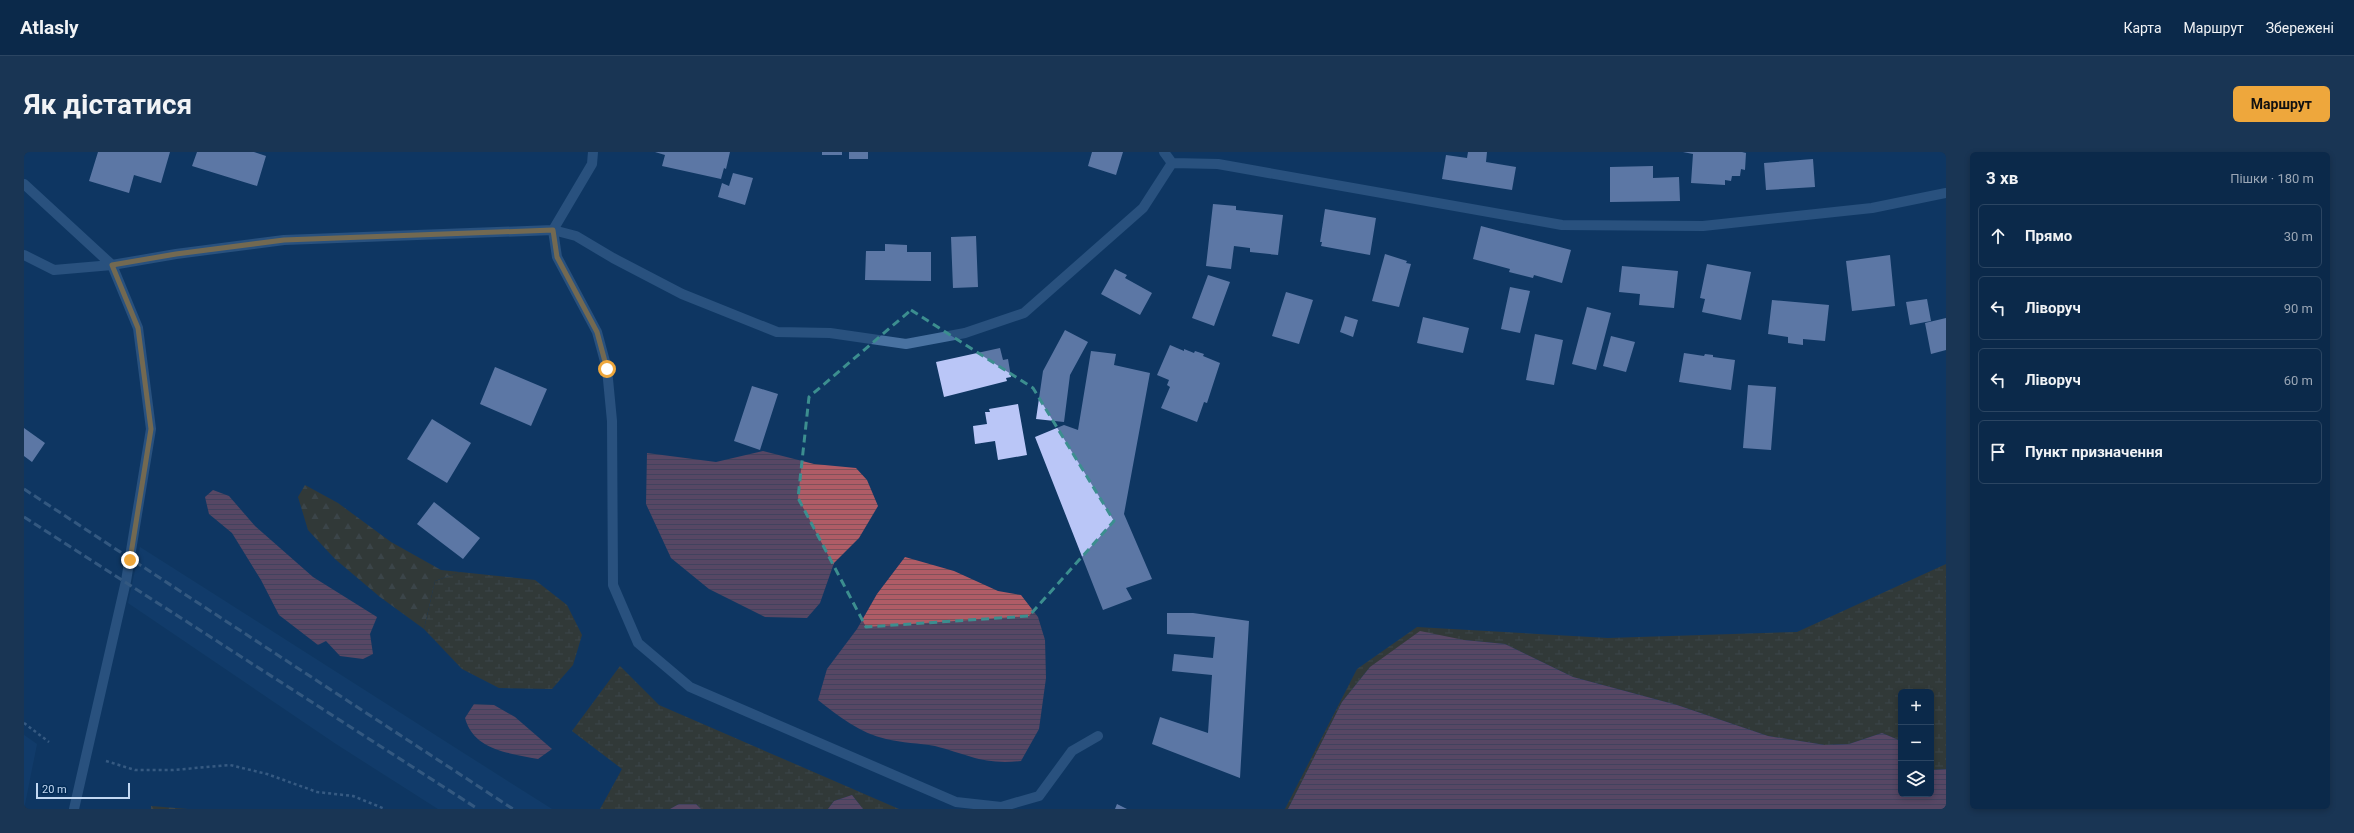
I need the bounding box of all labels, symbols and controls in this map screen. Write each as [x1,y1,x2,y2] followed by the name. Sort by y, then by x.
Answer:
[20,16,79,39] text: Atlasly
[2123,20,2162,36] text: Карта
[2184,20,2244,36] text: Маршрут
[2266,20,2334,36] text: Збережені
[2233,86,2330,122] button: Маршрут
[24,88,192,121] text: Як дістатися
[1986,168,2018,188] text: 3 хв
[2230,171,2314,186] text: Пішки · 180 m
[1987,225,2009,247] icon: ahead
[2025,227,2072,245] text: Прямо
[2284,229,2313,244] text: 30 m
[1987,297,2009,319] icon: left
[2025,299,2081,317] text: Ліворуч
[2284,301,2313,316] text: 90 m
[598,360,616,378] route start
[1987,369,2009,391] icon: left
[2025,371,2081,389] text: Ліворуч
[2284,373,2313,388] text: 60 m
[1987,441,2009,463] icon: arrive
[2025,443,2163,461] text: Пункт призначення
[121,551,139,569] route end
[1898,689,1934,797] map controls
[1898,689,1934,725] button: +
[1898,725,1934,761] button: −
[1898,761,1934,797] button: layers
[36,781,130,800] scale bar
[42,783,67,796] text: 20 m

